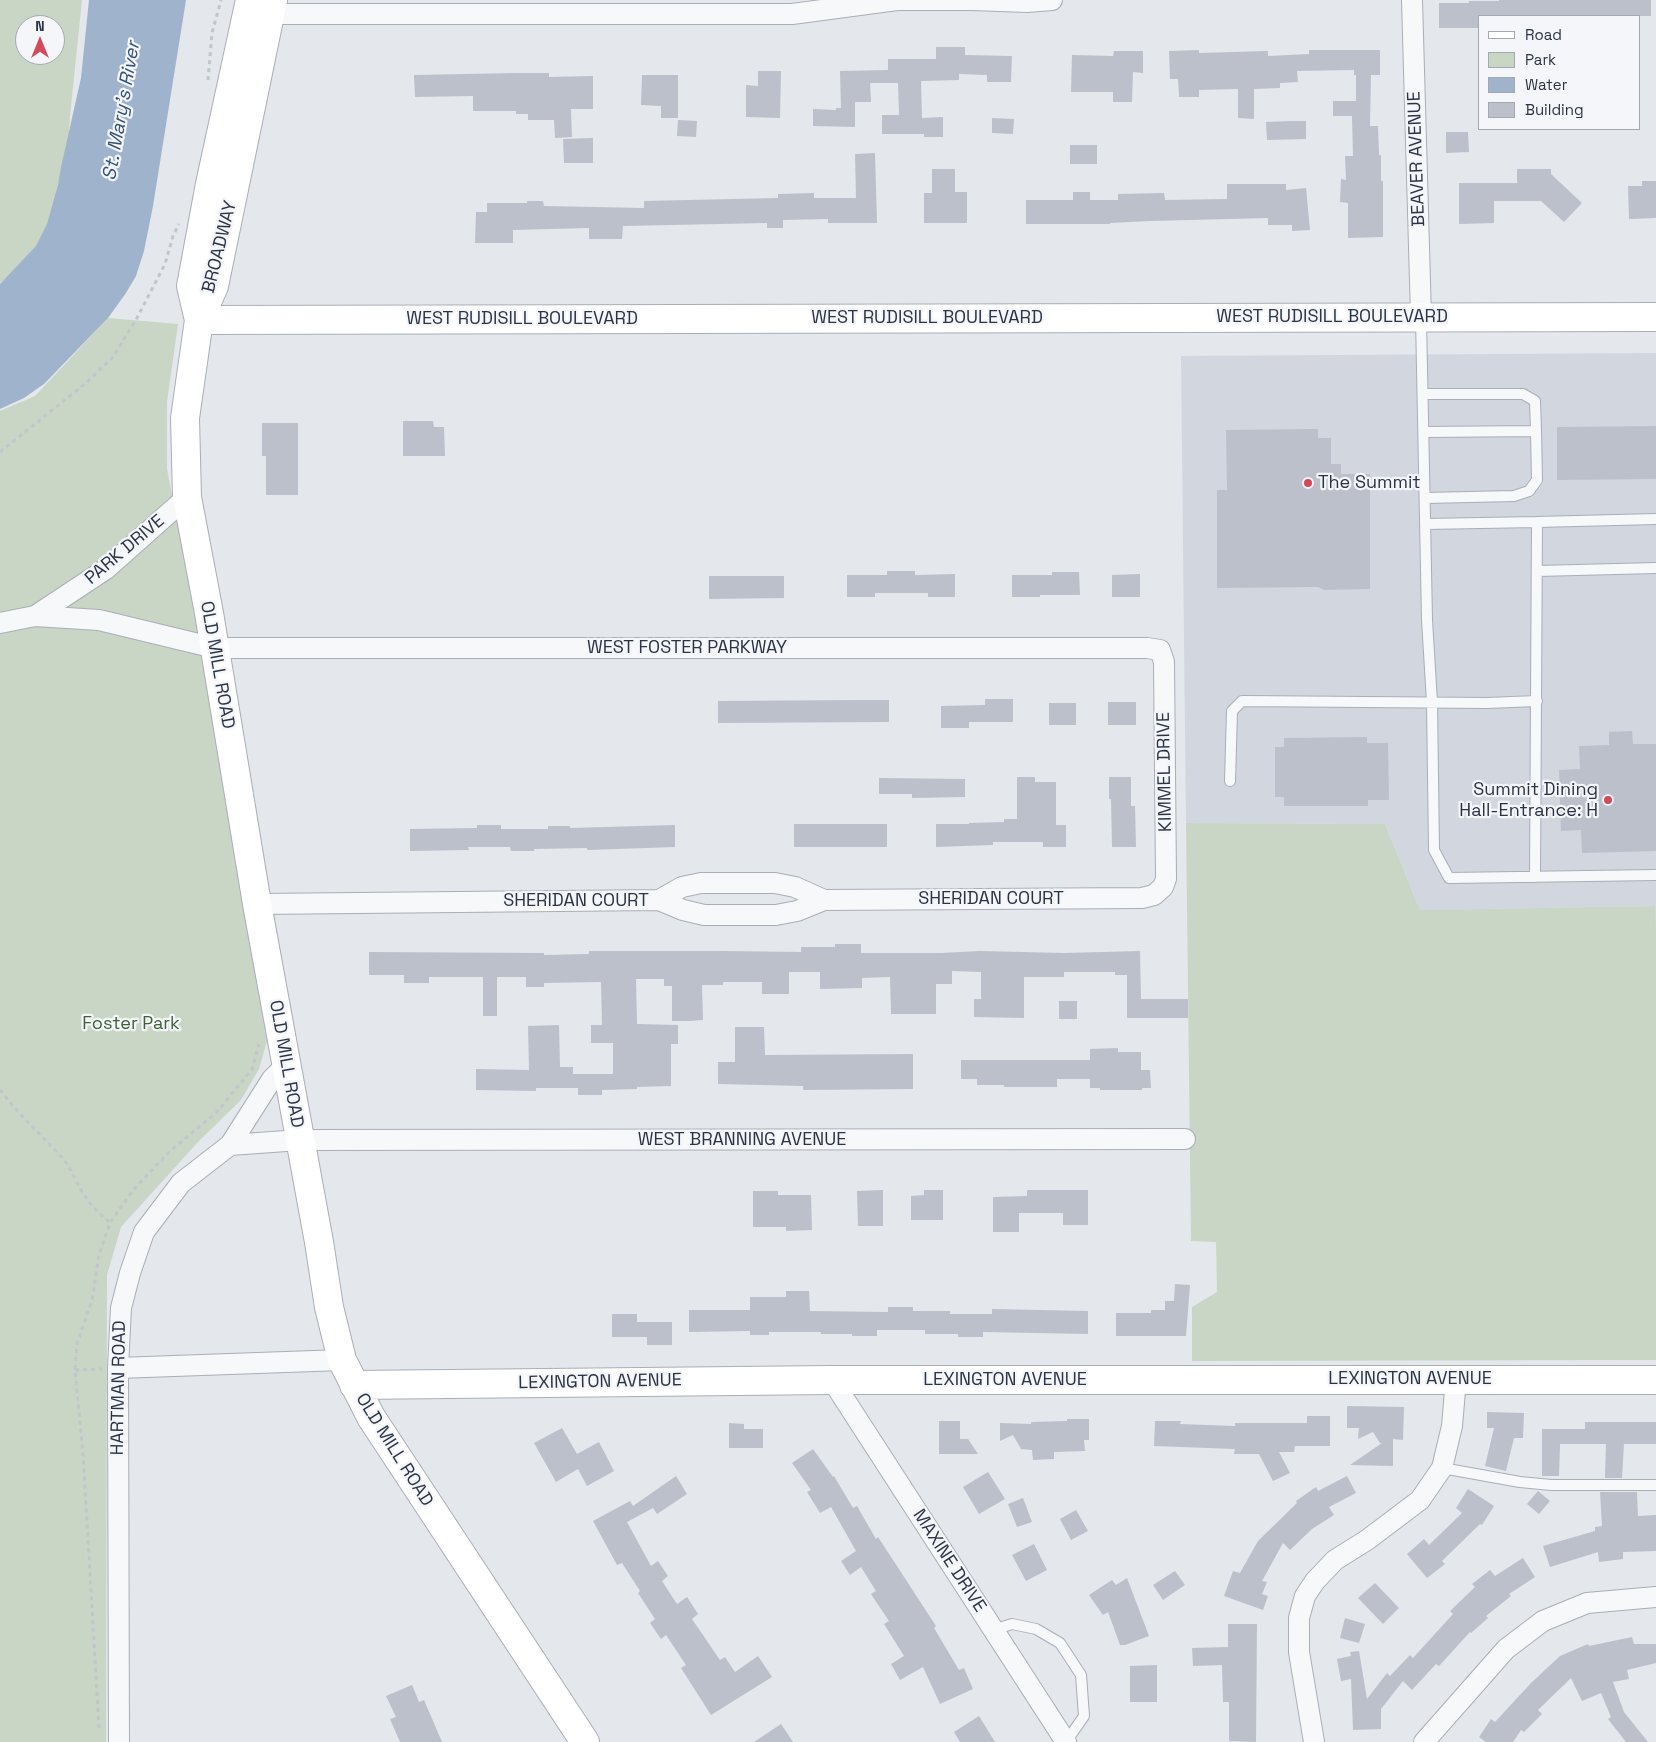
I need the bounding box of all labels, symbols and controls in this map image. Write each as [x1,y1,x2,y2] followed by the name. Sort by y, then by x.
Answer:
[15,15,65,65] north arrow
[1478,15,1641,130] legend
[35,17,45,35] text: N
[1525,25,1562,44] text: Road
[99,40,145,182] water label: St. Mary's River
[1525,50,1556,69] text: Park
[1525,75,1567,94] text: Water
[1404,91,1430,227] street label: BEAVER AVENUE
[1525,100,1584,119] text: Building
[198,199,242,295] street label: BROADWAY
[1216,306,1448,328] street label: WEST RUDISILL BOULEVARD
[811,307,1043,329] street label: WEST RUDISILL BOULEVARD
[406,308,638,330] street label: WEST RUDISILL BOULEVARD
[1318,472,1421,494] place label: The Summit
[1302,477,1314,489] marker: The Summit
[81,511,169,589] street label: PARK DRIVE
[195,600,239,730] street label: OLD MILL ROAD
[587,637,787,659] street label: WEST FOSTER PARKWAY
[1153,712,1177,832] street label: KIMMEL DRIVE
[1459,779,1598,822] place label: Summit Dining Hall-Entrance: H
[1602,794,1614,806] marker: Summit Dining Hall-Entrance: H
[918,888,1064,910] street label: SHERIDAN COURT
[503,890,649,912] street label: SHERIDAN COURT
[264,999,308,1129] street label: OLD MILL ROAD
[82,1013,180,1035] park label: Foster Park
[638,1129,846,1151] street label: WEST BRANNING AVENUE
[107,1320,131,1456] street label: HARTMAN ROAD
[1328,1368,1492,1390] street label: LEXINGTON AVENUE
[923,1369,1087,1391] street label: LEXINGTON AVENUE
[518,1370,682,1394] street label: LEXINGTON AVENUE
[351,1390,437,1510] street label: OLD MILL ROAD
[908,1505,990,1617] street label: MAXINE DRIVE

